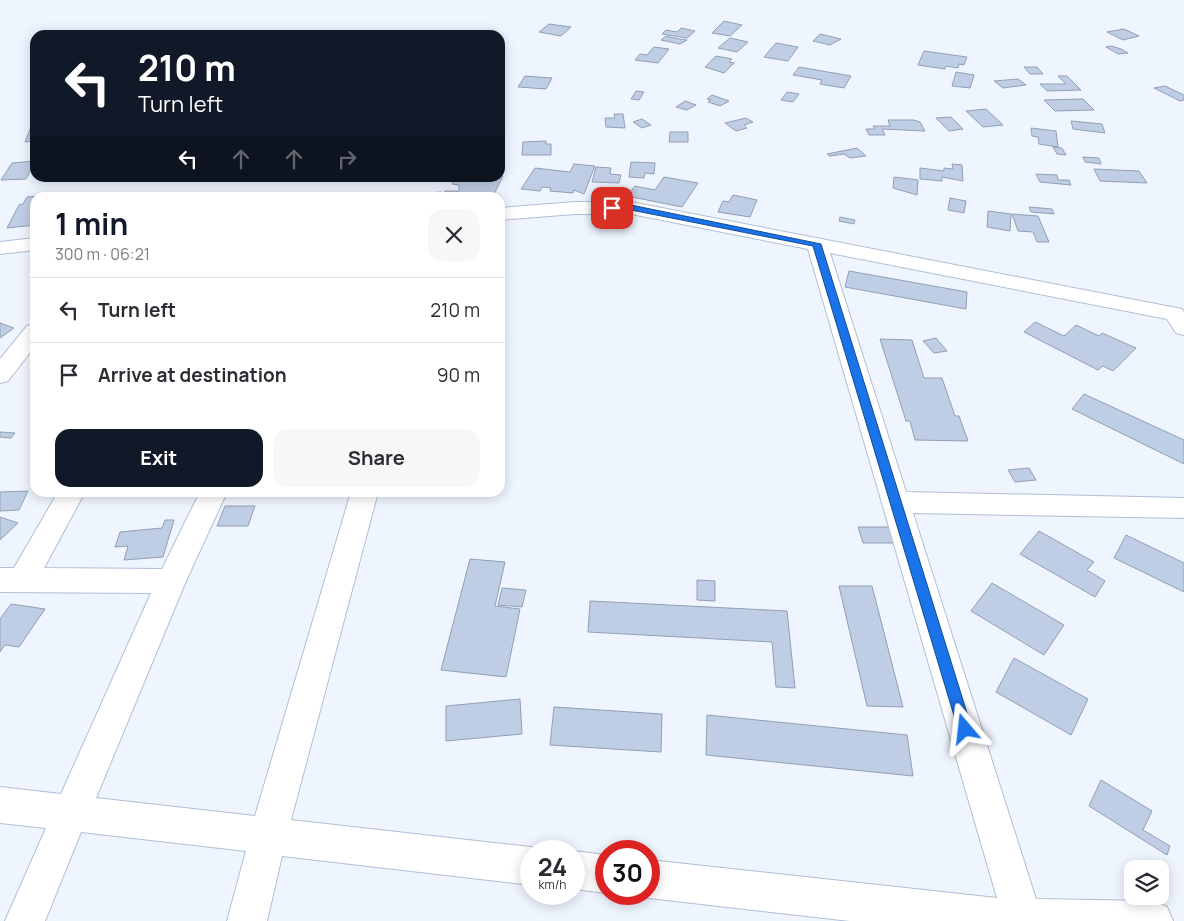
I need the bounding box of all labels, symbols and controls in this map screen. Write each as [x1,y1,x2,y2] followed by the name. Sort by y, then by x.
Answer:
[138,44,236,92] text: 210 m
[55,50,120,115] icon: left
[138,89,223,119] text: Turn left
[174,145,202,173] icon: left
[227,145,255,173] icon: ahead
[280,145,308,173] icon: ahead
[333,145,361,173] icon: right
[591,187,633,229] pin
[598,194,626,222] icon: arrive
[55,203,128,244] text: 1 min
[428,209,480,261] button: close
[55,243,150,265] text: 300 m · 06:21
[55,296,83,324] icon: left
[98,297,176,323] text: Turn left
[430,297,480,323] text: 210 m
[55,361,83,389] icon: arrive
[98,362,287,388] text: Arrive at destination
[437,362,480,388] text: 90 m
[55,429,263,487] button: Exit
[273,429,480,487] button: Share
[938,702,990,754] position arrow
[595,840,660,905] speed limit sign: 30
[538,849,567,884] text: 24
[1124,860,1169,905] map controls
[1124,860,1169,905] button: layers
[539,876,566,893] text: km/h

